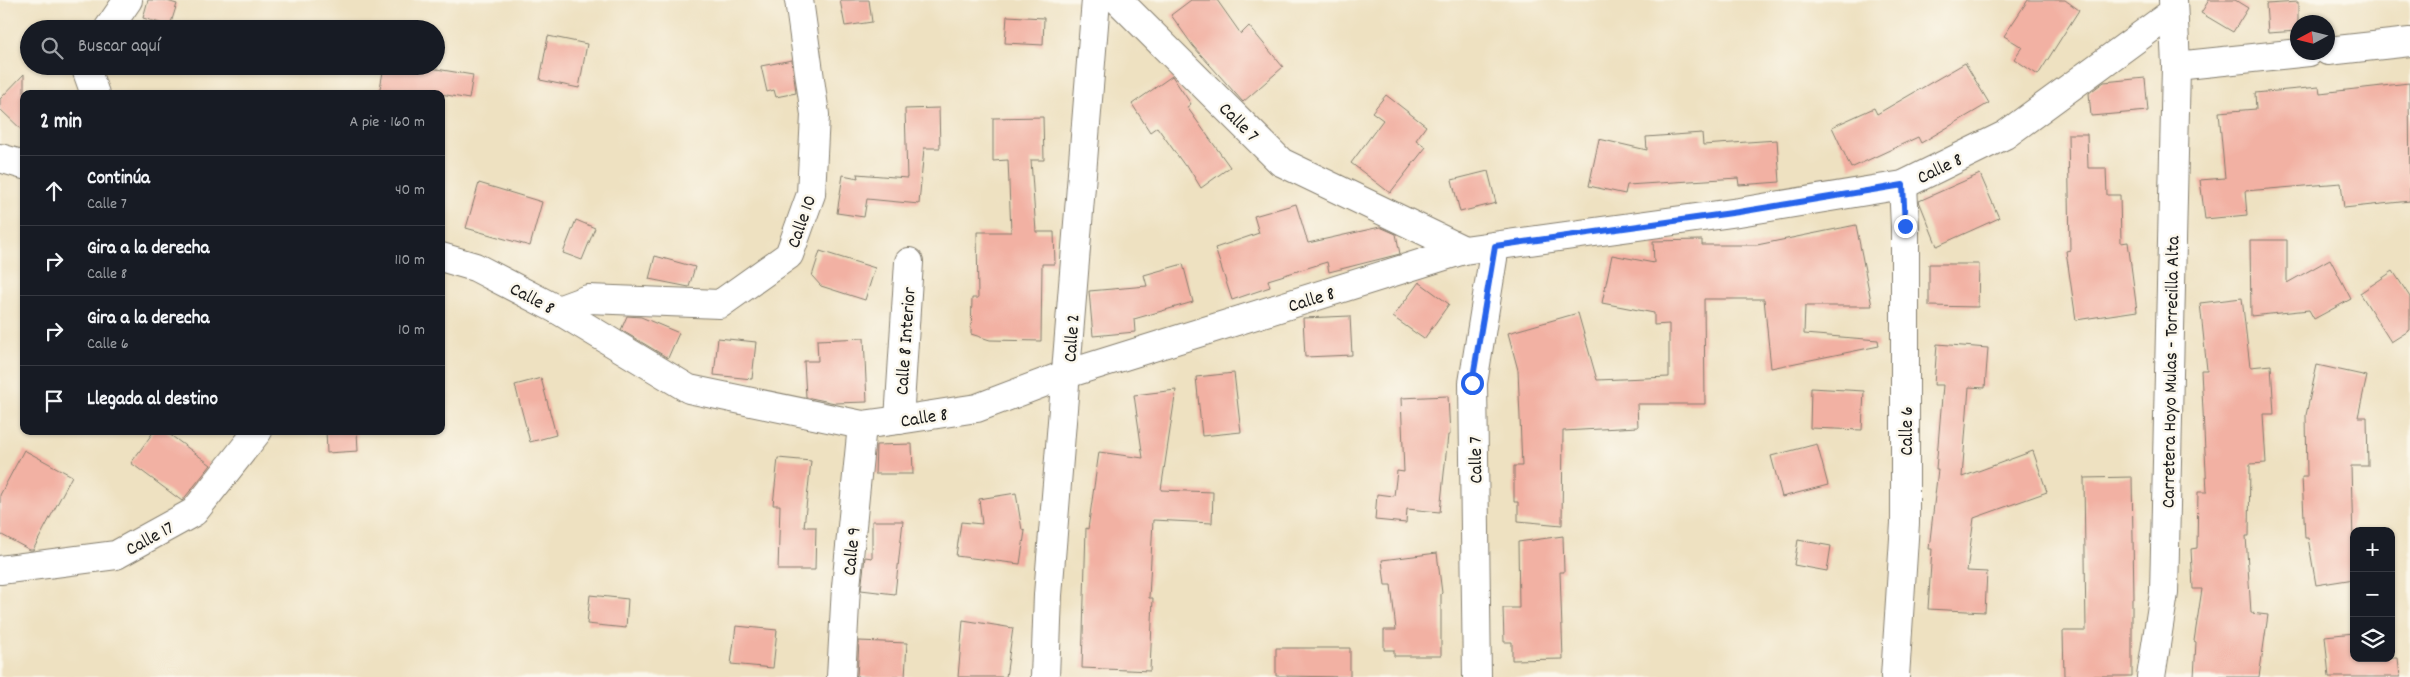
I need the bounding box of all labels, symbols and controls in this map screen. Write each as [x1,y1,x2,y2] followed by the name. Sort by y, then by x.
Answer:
[2290,15,2335,60] north arrow
[20,20,445,75] search box
[38,34,66,62] icon: search
[78,34,160,61] text: Buscar aquí
[1211,97,1264,150] street label: Calle 7
[40,108,82,138] text: 2 min
[350,111,425,134] text: A pie · 160 m
[1913,148,1968,193] street label: Calle 8
[87,166,150,193] text: Continúa
[40,177,68,205] icon: ahead
[395,179,425,202] text: 40 m
[782,192,825,252] street label: Calle 10
[87,193,127,216] text: Calle 7
[1894,215,1917,238] route end
[2157,235,2188,508] street label: Carretera Hoyo Mulas - Torrecilla Alta
[87,236,209,263] text: Gira a la derecha
[40,247,68,275] icon: right
[395,249,425,272] text: 110 m
[87,263,127,286] text: Calle 8
[504,277,559,323] street label: Calle 8
[1285,281,1339,321] street label: Calle 8
[890,286,925,396] street label: Calle 8 Interior
[87,306,209,333] text: Gira a la derecha
[1058,313,1089,363] street label: Calle 2
[40,317,68,345] icon: right
[398,319,425,342] text: 10 m
[87,333,129,356] text: Calle 6
[1461,372,1484,395] route start
[40,387,68,415] icon: arrive
[87,387,218,414] text: Llegada al destino
[899,402,950,437] street label: Calle 8
[1895,406,1922,456] street label: Calle 6
[1464,436,1491,484] street label: Calle 7
[122,516,180,564] street label: Calle 17
[838,526,869,577] street label: Calle 9
[2350,527,2395,662] map controls
[2350,527,2395,572] button: +
[2350,572,2395,617] button: −
[2350,617,2395,662] button: layers

